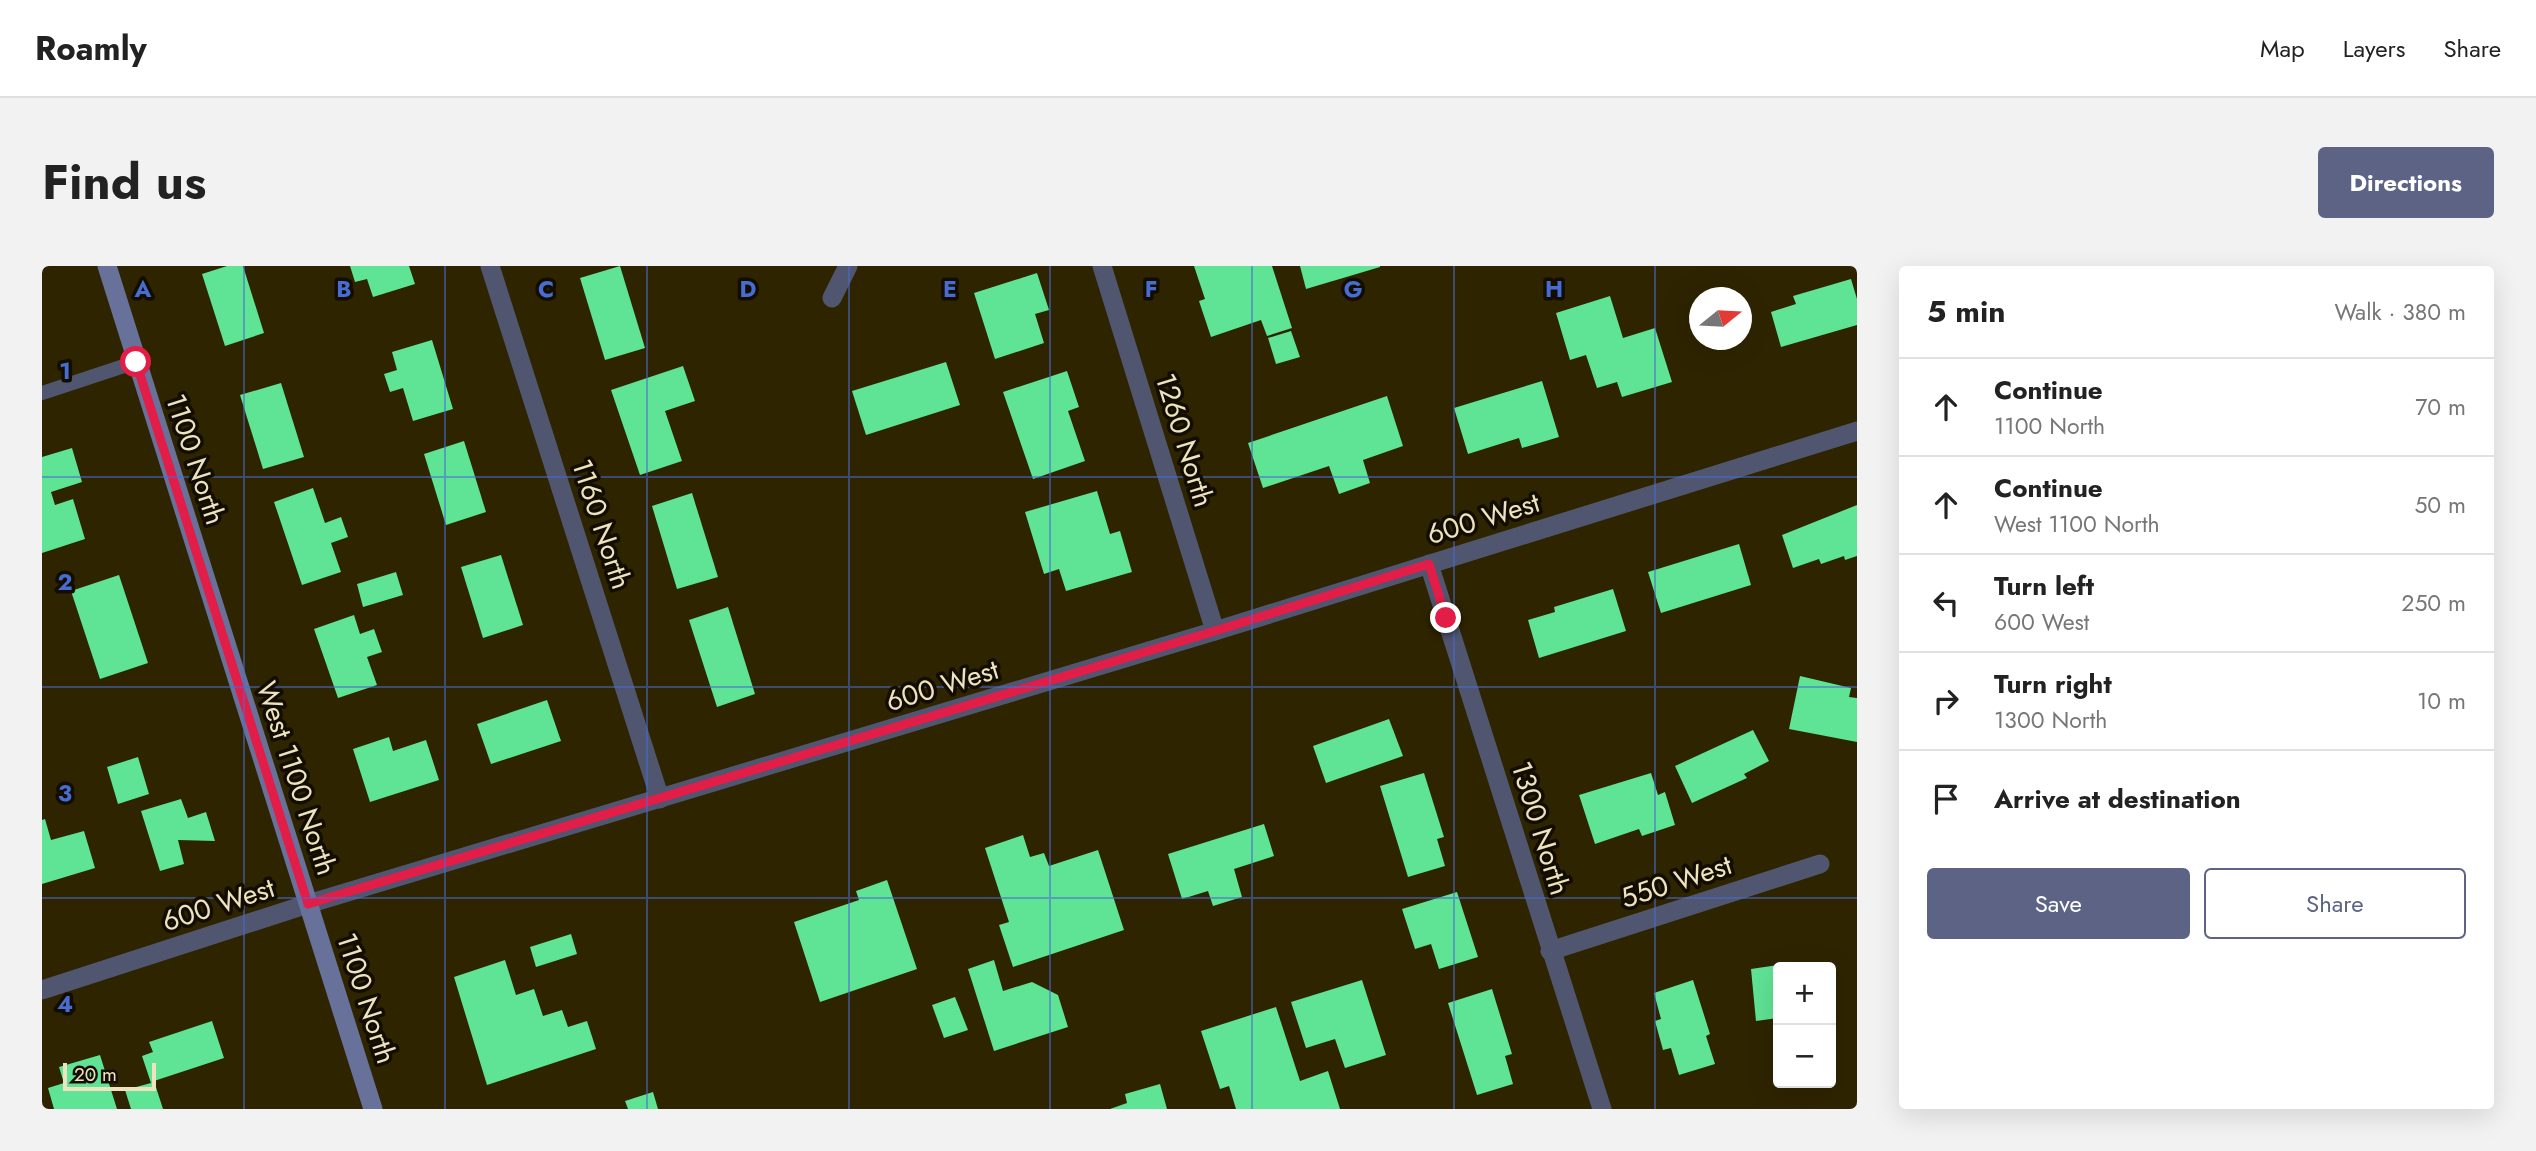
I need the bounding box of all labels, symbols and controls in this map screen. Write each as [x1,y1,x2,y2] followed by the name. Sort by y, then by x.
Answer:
[35,25,147,72] text: Roamly
[2260,31,2305,66] text: Map
[2343,31,2405,66] text: Layers
[2443,31,2501,66] text: Share
[42,147,206,217] text: Find us
[2318,147,2494,218] button: Directions
[134,272,152,306] text: A
[336,272,352,306] text: B
[538,272,554,306] text: C
[740,272,757,306] text: D
[943,272,957,306] text: E
[1145,272,1157,306] text: F
[1344,272,1362,306] text: G
[1545,272,1563,306] text: H
[1689,287,1752,350] north arrow
[1927,290,2005,333] text: 5 min
[2335,295,2466,329] text: Walk · 380 m
[120,346,151,377] route start
[59,354,71,388] text: 1
[1145,368,1224,512] street label: 1260 North
[1994,371,2103,409] text: Continue
[1927,388,1965,426] icon: ahead
[155,389,236,530] street label: 1100 North
[2415,390,2466,424] text: 70 m
[1994,409,2105,443] text: 1100 North
[561,454,642,594] street label: 1160 North
[1994,469,2103,507] text: Continue
[1422,482,1545,555] street label: 600 West
[1927,486,1965,524] icon: ahead
[2414,488,2466,522] text: 50 m
[1994,507,2160,541] text: West 1100 North
[57,565,73,599] text: 2
[1994,567,2094,605] text: Turn left
[1927,584,1965,622] icon: left
[2401,586,2466,620] text: 250 m
[1430,602,1461,633] route end
[1994,605,2089,639] text: 600 West
[881,649,1004,722] street label: 600 West
[1994,665,2112,703] text: Turn right
[246,676,347,880] street label: West 1100 North
[1927,682,1965,720] icon: right
[2417,684,2466,718] text: 10 m
[1994,703,2107,737] text: 1300 North
[1501,756,1580,900] street label: 1300 North
[58,776,72,810] text: 3
[1927,780,1965,818] icon: arrive
[1994,780,2241,818] text: Arrive at destination
[1615,844,1737,919] street label: 550 West
[157,867,280,942] street label: 600 West
[1927,868,2190,939] button: Save
[2204,868,2466,939] button: Share
[326,928,407,1069] street label: 1100 North
[1773,962,1836,1088] map controls
[1773,962,1836,1025] button: +
[57,987,73,1021] text: 4
[1773,1025,1836,1088] button: −
[63,1060,156,1092] scale bar
[74,1061,117,1088] text: 20 m

